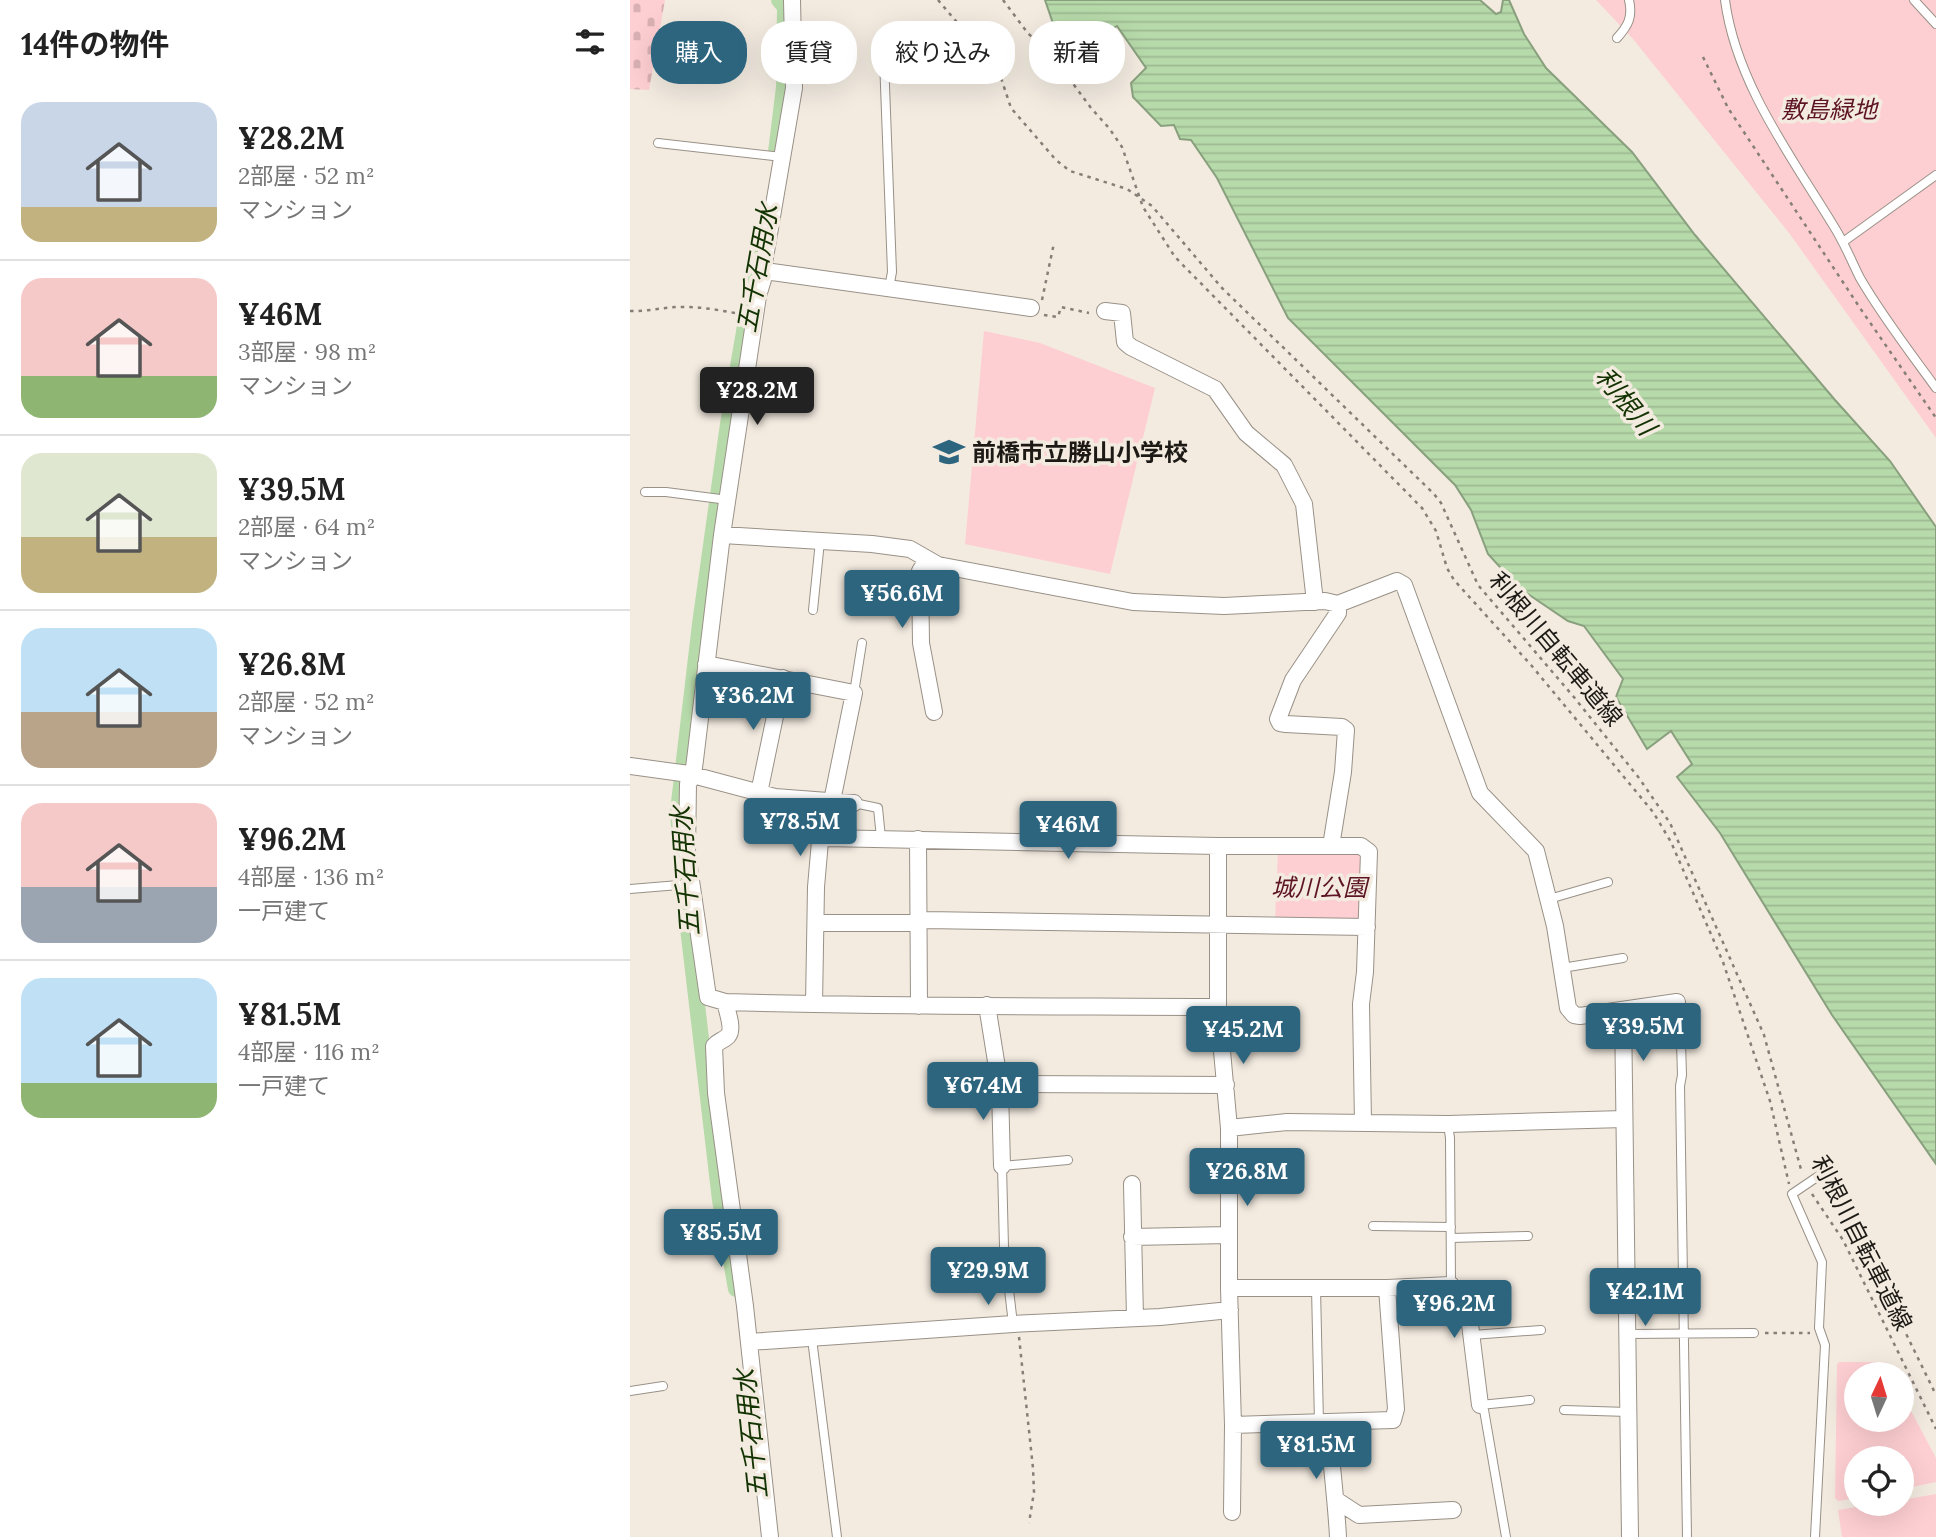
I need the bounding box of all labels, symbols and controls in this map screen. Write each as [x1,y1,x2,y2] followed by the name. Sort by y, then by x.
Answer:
[651,21,747,84] chip: 購入
[761,21,857,84] chip: 賃貸
[871,21,1015,84] chip: 絞り込み
[1029,21,1125,84] chip: 新着
[571,23,609,61] icon: filters
[21,25,170,63] text: 14件の物件
[1781,94,1880,125] park label: 敷島緑地
[238,119,345,157] text: ¥28.2M
[77,130,161,214] icon: home
[238,161,375,190] text: 2部屋 · 52 m²
[238,195,353,224] text: マンション
[729,198,785,335] water label: 五千石用水
[238,295,322,333] text: ¥46M
[77,306,161,390] icon: home
[238,337,376,366] text: 3部屋 · 98 m²
[1589,360,1665,444] water label: 利根川
[700,368,814,427] pin: ¥28.2M
[238,371,353,400] text: マンション
[716,375,798,404] text: ¥28.2M
[932,435,966,469] school or university icon: 前橋市立勝山小学校
[972,437,1188,468] place label: 前橋市立勝山小学校
[238,470,346,508] text: ¥39.5M
[77,481,161,565] icon: home
[238,512,375,541] text: 2部屋 · 64 m²
[238,546,353,575] text: マンション
[1482,565,1630,733] street label: 利根川自転車道線
[845,570,959,630] pin: ¥56.6M
[860,578,944,607] text: ¥56.6M
[238,645,346,683] text: ¥26.8M
[77,656,161,740] icon: home
[696,672,810,732] pin: ¥36.2M
[712,680,794,709] text: ¥36.2M
[238,687,375,716] text: 2部屋 · 52 m²
[238,721,353,750] text: マンション
[743,798,857,858] pin: ¥78.5M
[664,802,706,937] water label: 五千石用水
[1027,802,1109,861] pin: ¥46M
[760,806,840,835] text: ¥78.5M
[1036,809,1100,838] text: ¥46M
[238,820,346,858] text: ¥96.2M
[77,831,161,915] icon: home
[238,862,384,891] text: 4部屋 · 136 m²
[1271,872,1370,903] park label: 城川公園
[238,896,330,925] text: 一戸建て
[238,995,341,1033] text: ¥81.5M
[1586,1004,1700,1063] pin: ¥39.5M
[77,1006,161,1090] icon: home
[1186,1006,1300,1066] pin: ¥45.2M
[1602,1011,1684,1040] text: ¥39.5M
[1202,1014,1284,1043] text: ¥45.2M
[238,1037,380,1066] text: 4部屋 · 116 m²
[926,1062,1040,1122] pin: ¥67.4M
[943,1070,1023,1099] text: ¥67.4M
[238,1071,330,1100] text: 一戸建て
[1190,1148,1304,1208] pin: ¥26.8M
[1805,1150,1919,1336] street label: 利根川自転車道線
[1206,1156,1288,1185] text: ¥26.8M
[664,1210,778,1269] pin: ¥85.5M
[680,1217,762,1246] text: ¥85.5M
[931,1248,1045,1307] pin: ¥29.9M
[947,1255,1029,1284] text: ¥29.9M
[1588,1268,1702,1328] pin: ¥42.1M
[1606,1276,1684,1305] text: ¥42.1M
[1397,1280,1511,1340] pin: ¥96.2M
[1412,1288,1496,1317] text: ¥96.2M
[1844,1362,1914,1432] north arrow
[1844,1362,1914,1516] map controls
[727,1365,774,1500] water label: 五千石用水
[1259,1422,1373,1481] pin: ¥81.5M
[1276,1429,1356,1458] text: ¥81.5M
[1844,1446,1914,1516] button: locate

